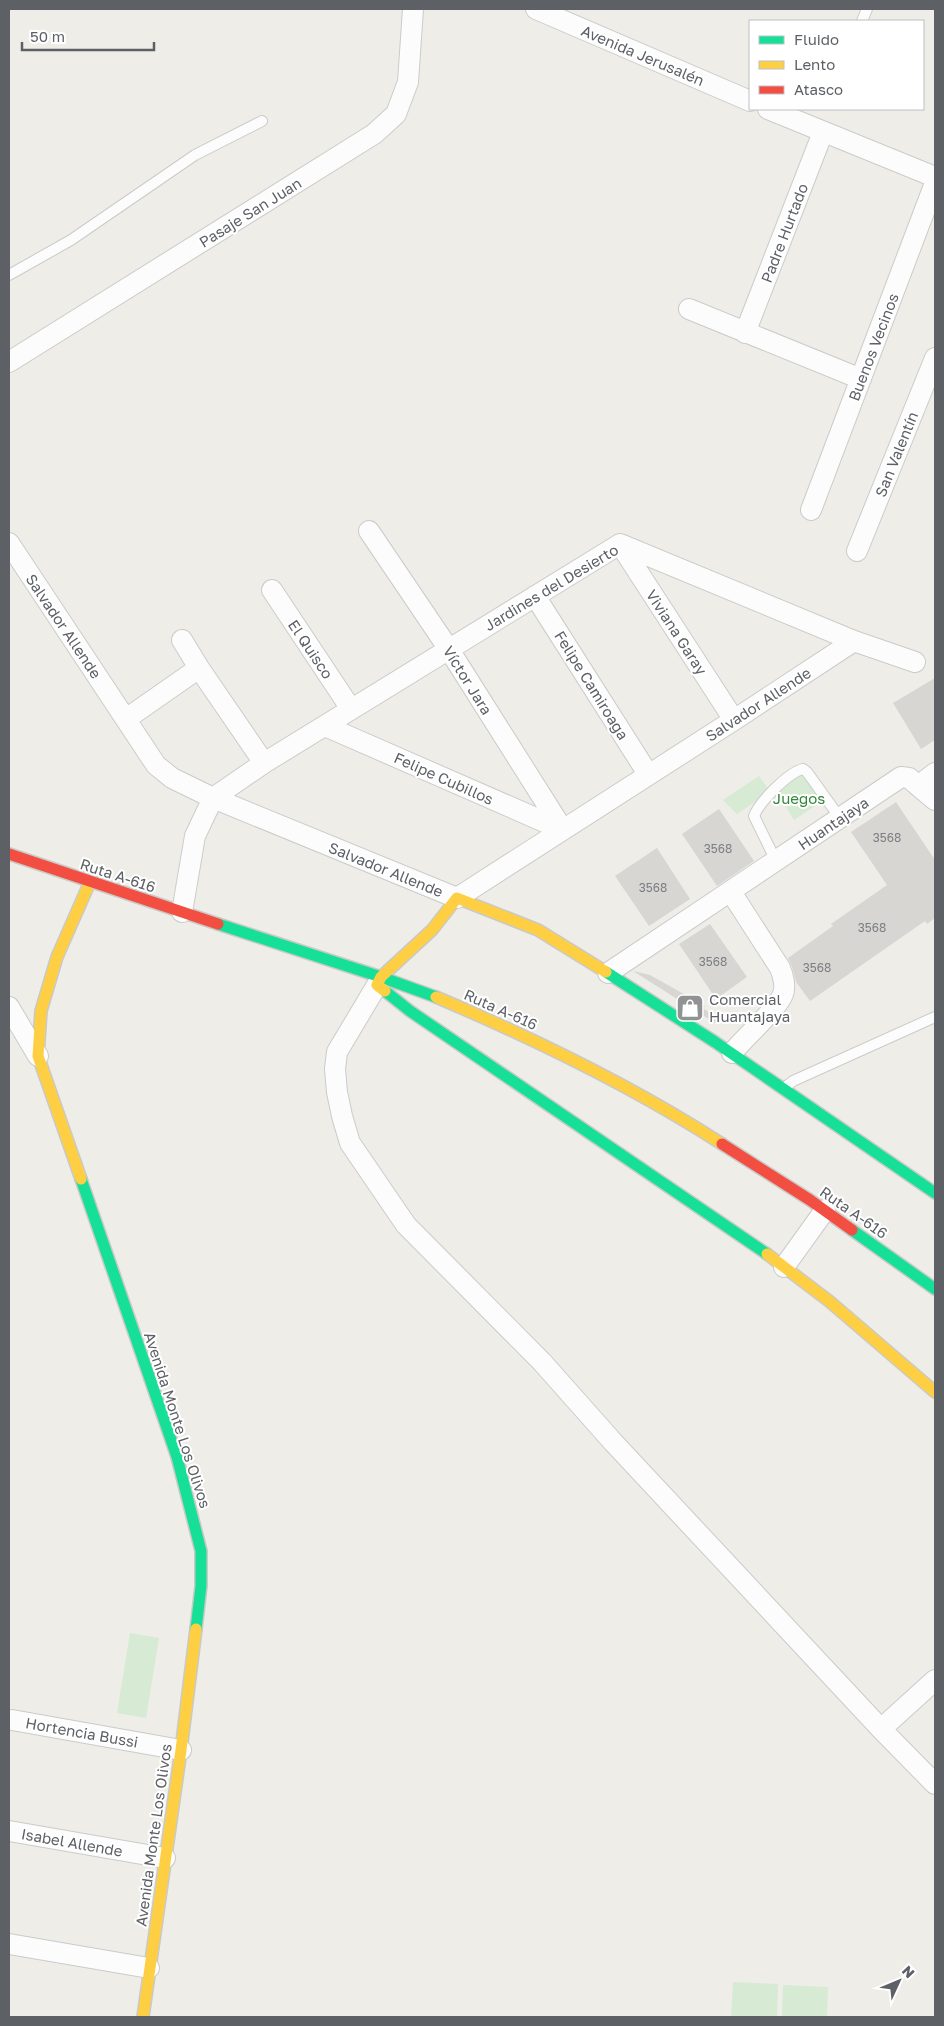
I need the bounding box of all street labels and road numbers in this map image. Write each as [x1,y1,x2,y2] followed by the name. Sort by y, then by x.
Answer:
[579,21,707,89] street label: Avenida Jerusalén
[196,173,304,251] street label: Pasaje San Juan
[757,181,811,285] street label: Padre Hurtado
[844,291,902,403] street label: Buenos Vecinos
[871,409,921,499] street label: San Valentín
[481,540,621,634] street label: Jardines del Desierto
[22,570,106,682] street label: Salvador Allende
[643,586,711,678] street label: Viviana Garay
[285,616,337,682] street label: El Quisco
[551,627,633,743] street label: Felipe Camiroaga
[440,642,496,718] street label: Víctor Jara
[702,663,814,745] street label: Salvador Allende
[392,748,497,808] street label: Felipe Cubillos
[794,793,872,853] street label: Huantajaya
[326,838,446,900] street label: Salvador Allende
[78,854,158,896] street label: Ruta A-616
[462,985,540,1033] street label: Ruta A-616
[817,1182,891,1242] street label: Ruta A-616
[141,1330,215,1510] street label: Avenida Monte Los Olivos
[24,1713,140,1751] street label: Hortencia Bussi
[131,1743,175,1927] street label: Avenida Monte Los Olivos
[20,1824,124,1860] street label: Isabel Allende

